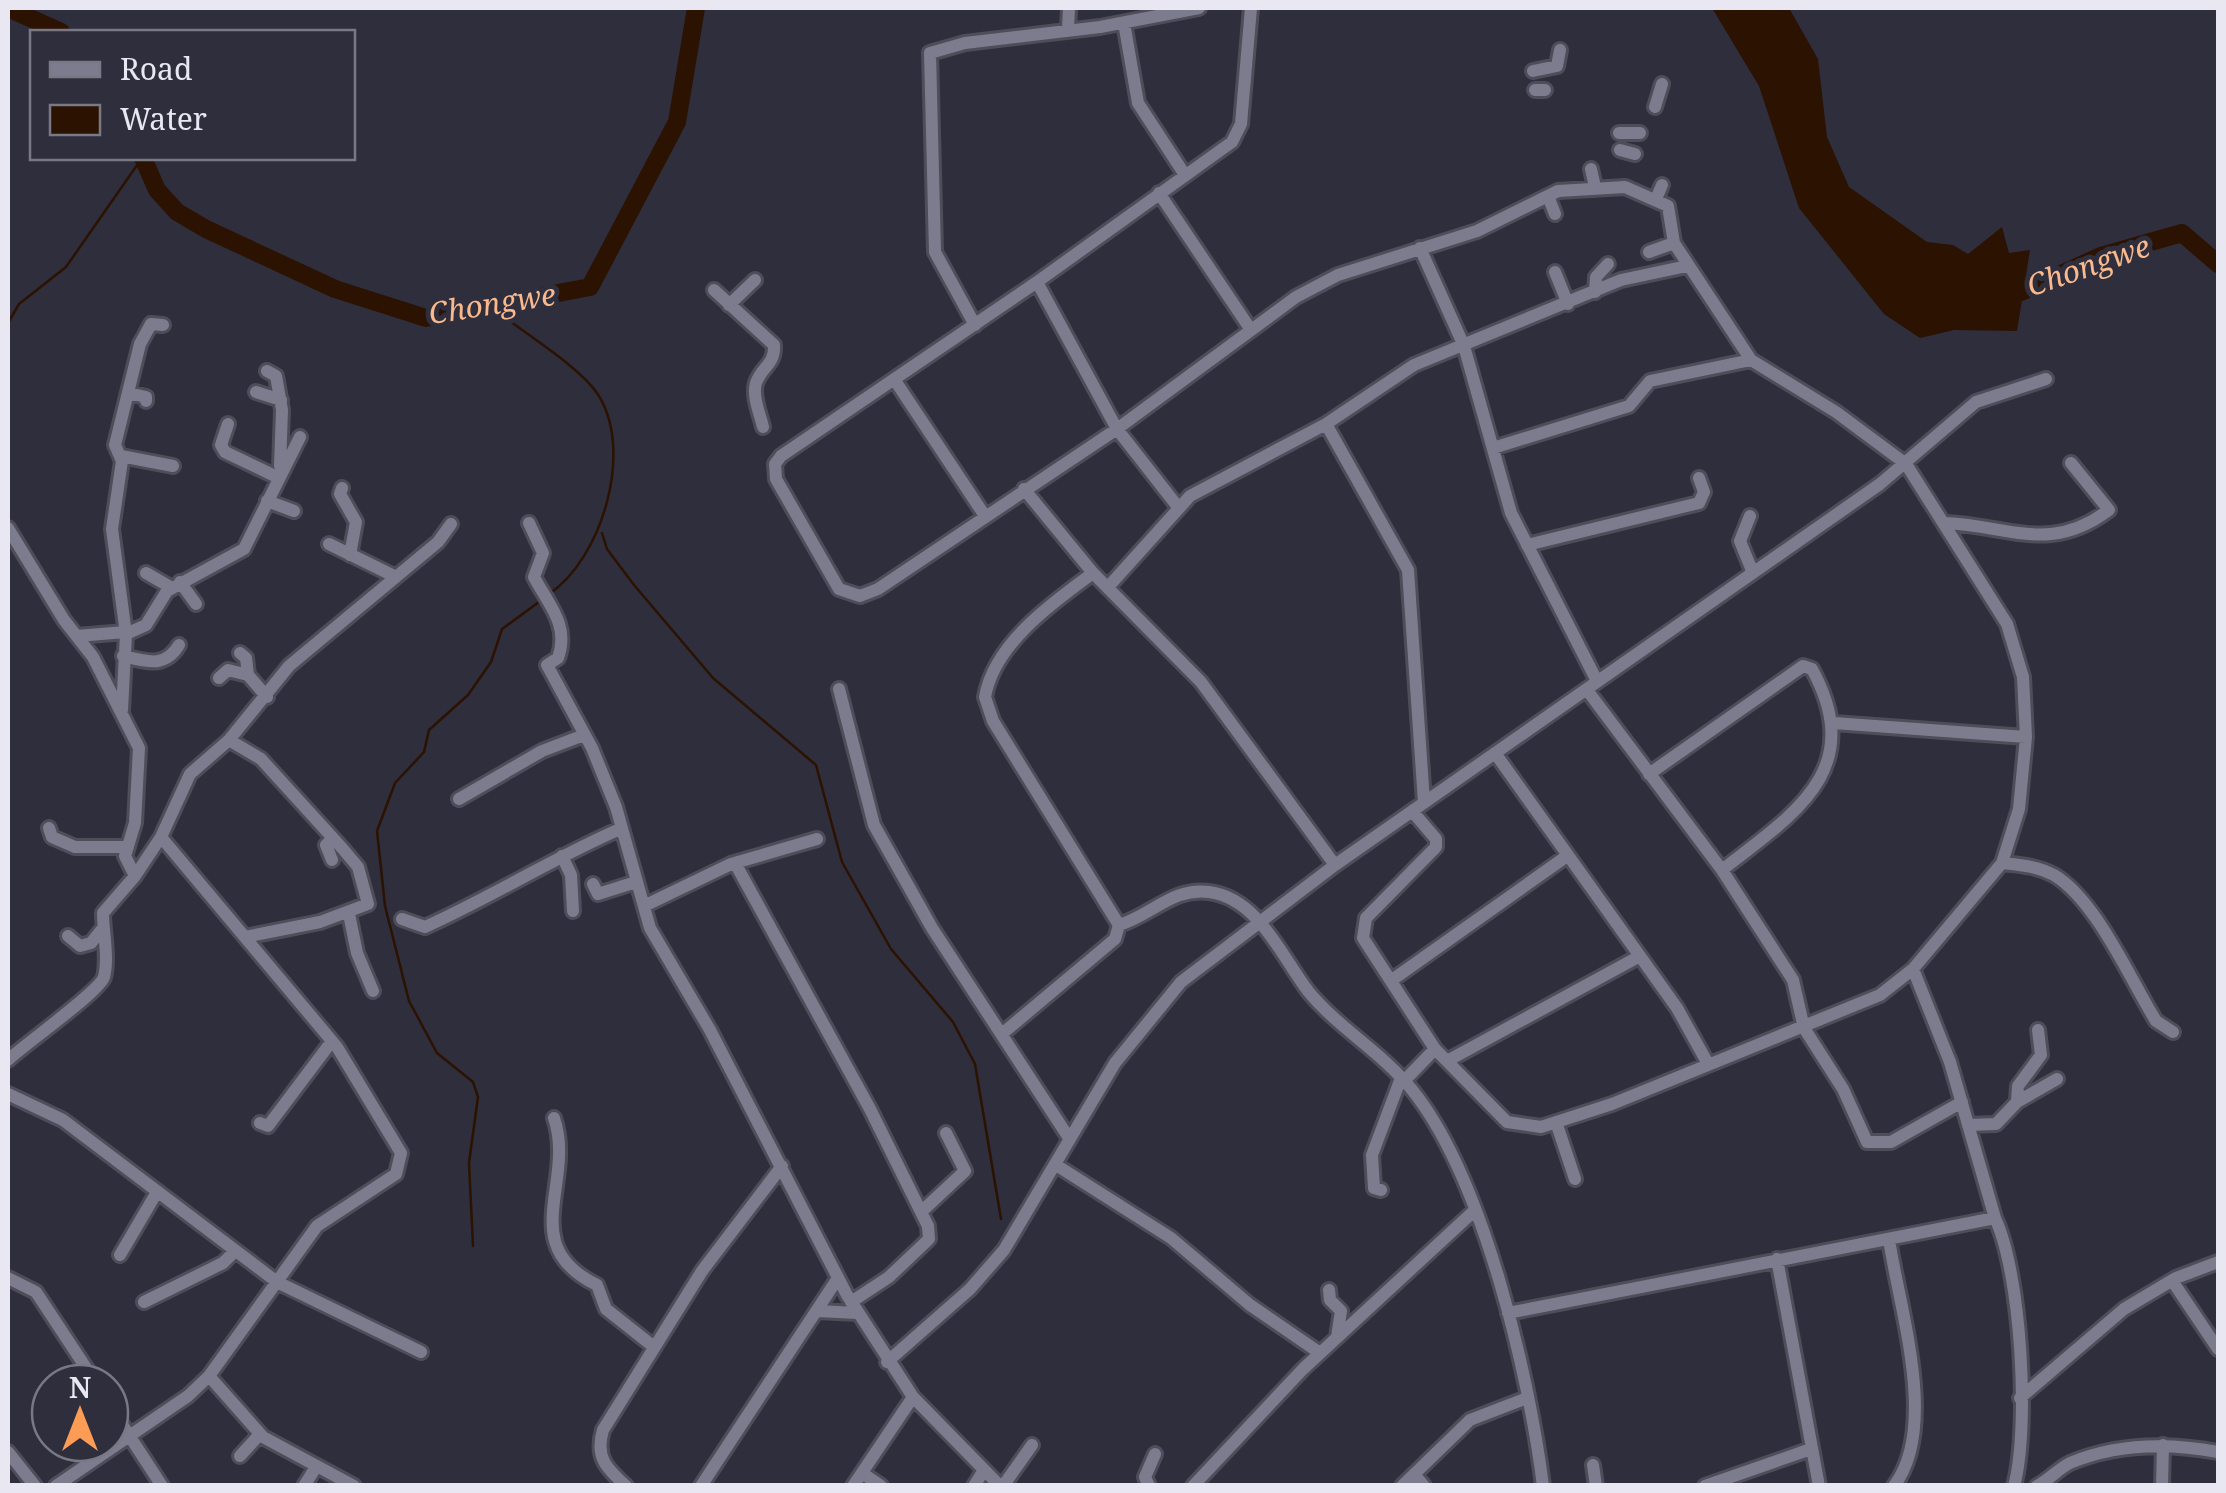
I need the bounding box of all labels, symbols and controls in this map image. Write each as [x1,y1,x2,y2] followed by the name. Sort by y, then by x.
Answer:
[30,30,355,160] legend
[120,48,192,89] text: Road
[120,98,207,139] text: Water
[2021,225,2155,305] water label: Chongwe
[426,273,559,333] water label: Chongwe
[30,1363,130,1463] north arrow
[69,1368,91,1406] text: N

